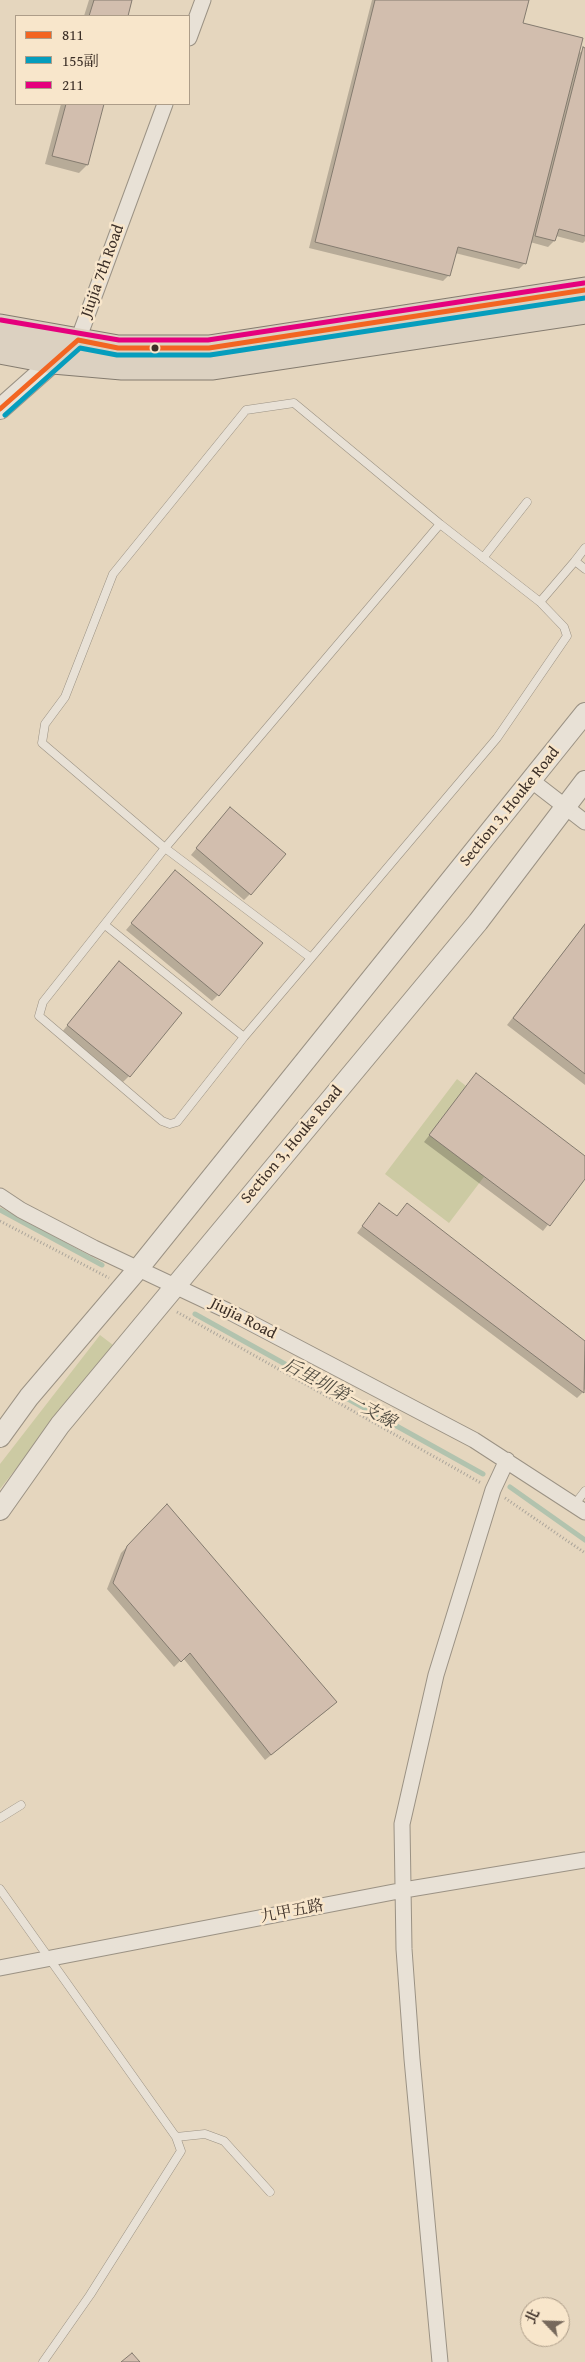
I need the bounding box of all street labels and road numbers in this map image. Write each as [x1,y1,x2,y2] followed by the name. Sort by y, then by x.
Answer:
[77,222,129,320] street label: Jiujia 7th Road
[456,743,564,871] street label: Section 3, Houke Road
[237,1082,347,1208] street label: Section 3, Houke Road
[207,1294,279,1344] street label: Jiujia Road
[259,1896,325,1928] street label: 九甲五路

